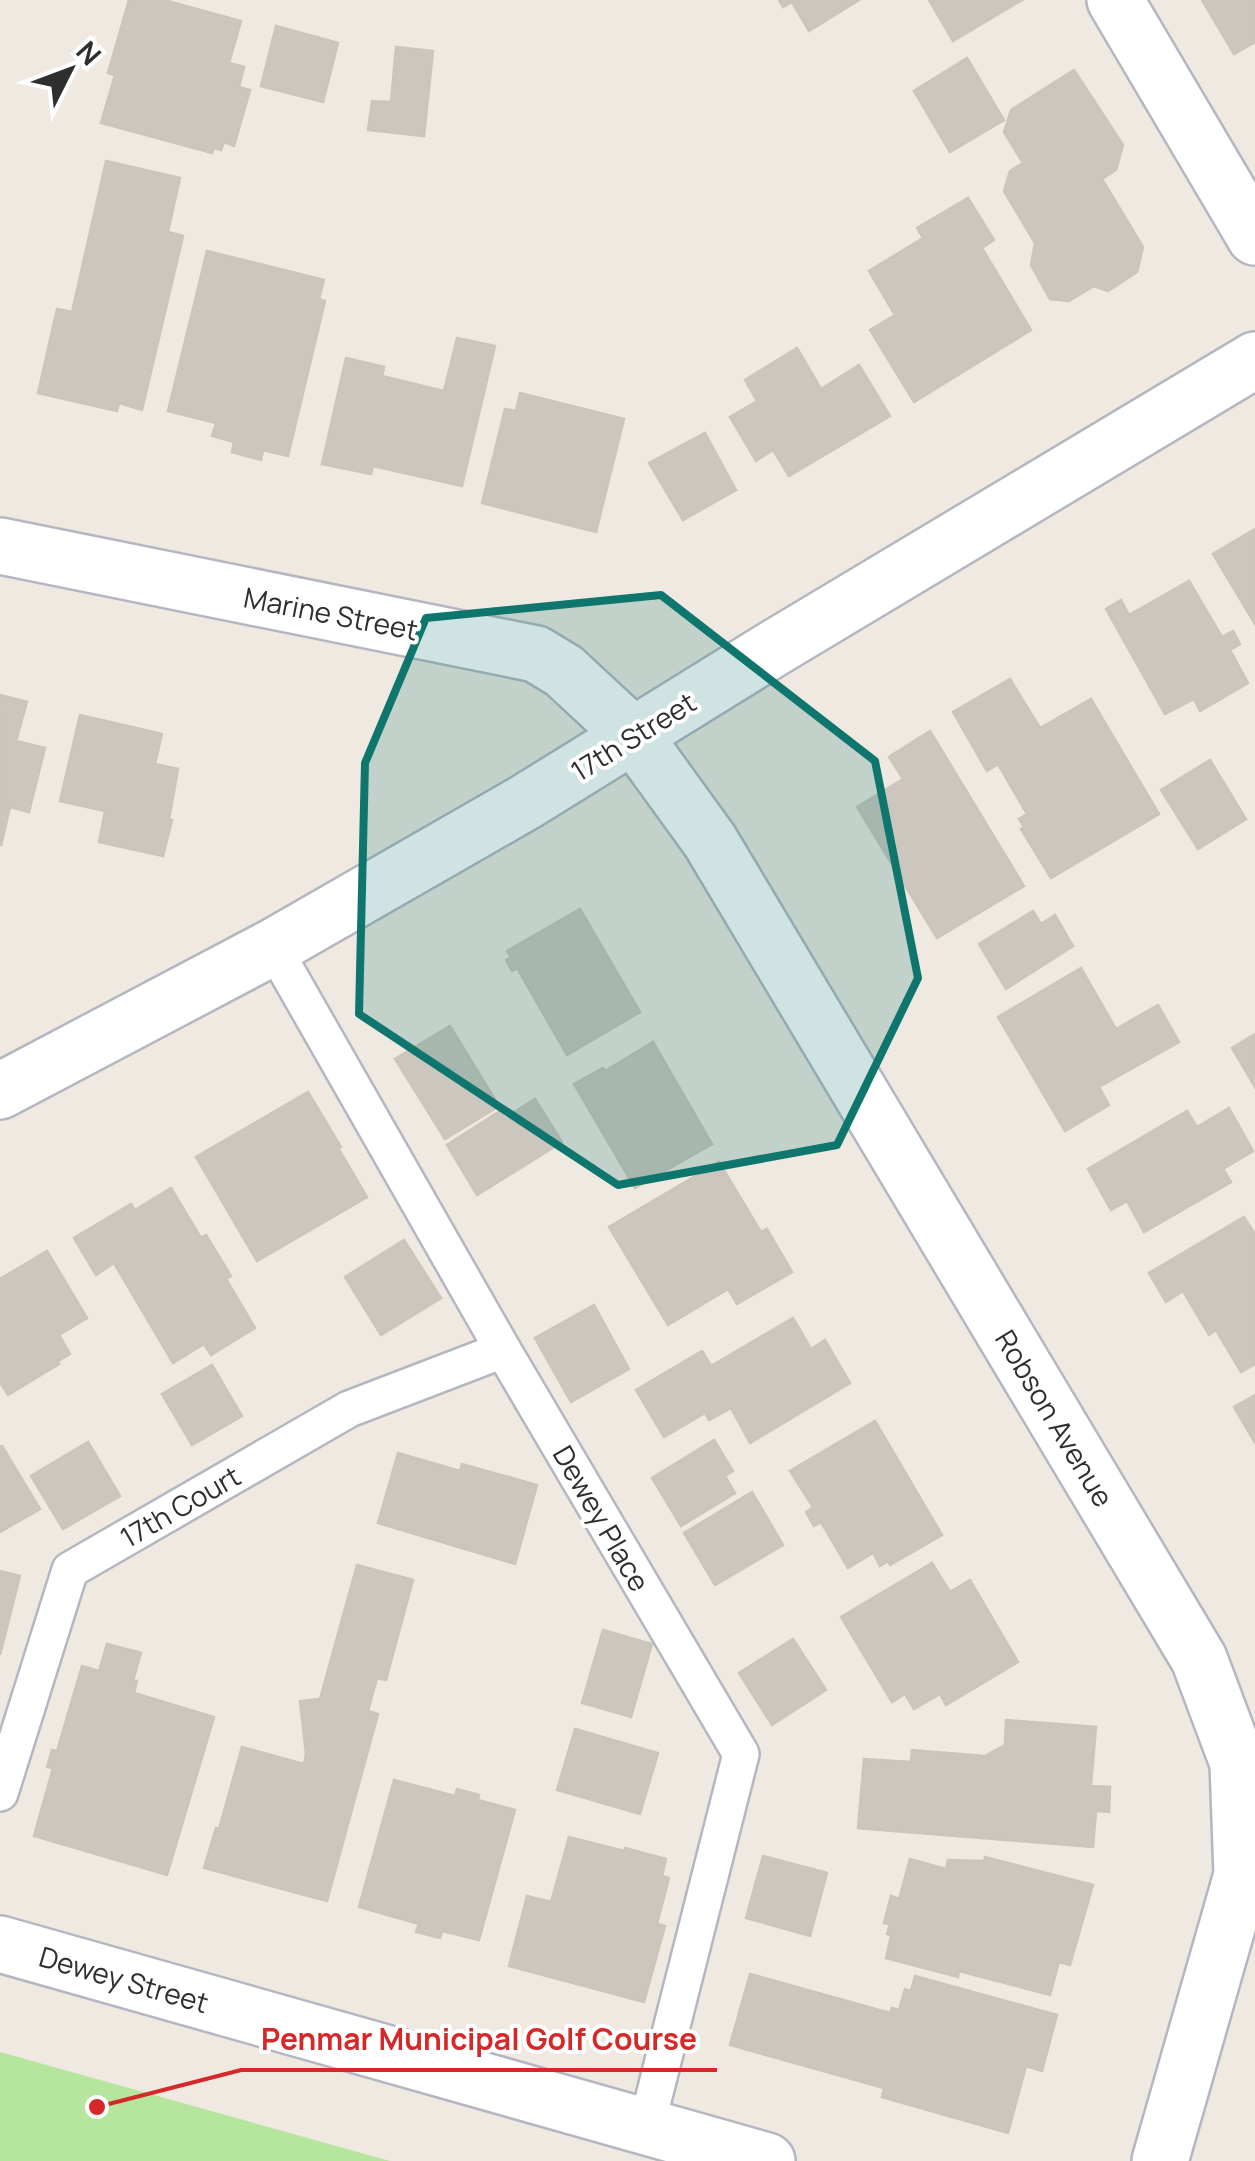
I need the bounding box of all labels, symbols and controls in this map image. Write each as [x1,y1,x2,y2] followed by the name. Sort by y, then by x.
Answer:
[20,20,120,120] north arrow
[68,32,110,73] text: N
[241,578,421,648] street label: Marine Street
[563,683,703,789] street label: 17th Street
[987,1322,1123,1514] street label: Robson Avenue
[545,1438,659,1598] street label: Dewey Place
[113,1456,247,1556] street label: 17th Court
[35,1937,213,2021] street label: Dewey Street
[241,2010,717,2070] callout: Penmar Municipal Golf Course
[261,2018,697,2059] text: Penmar Municipal Golf Course

